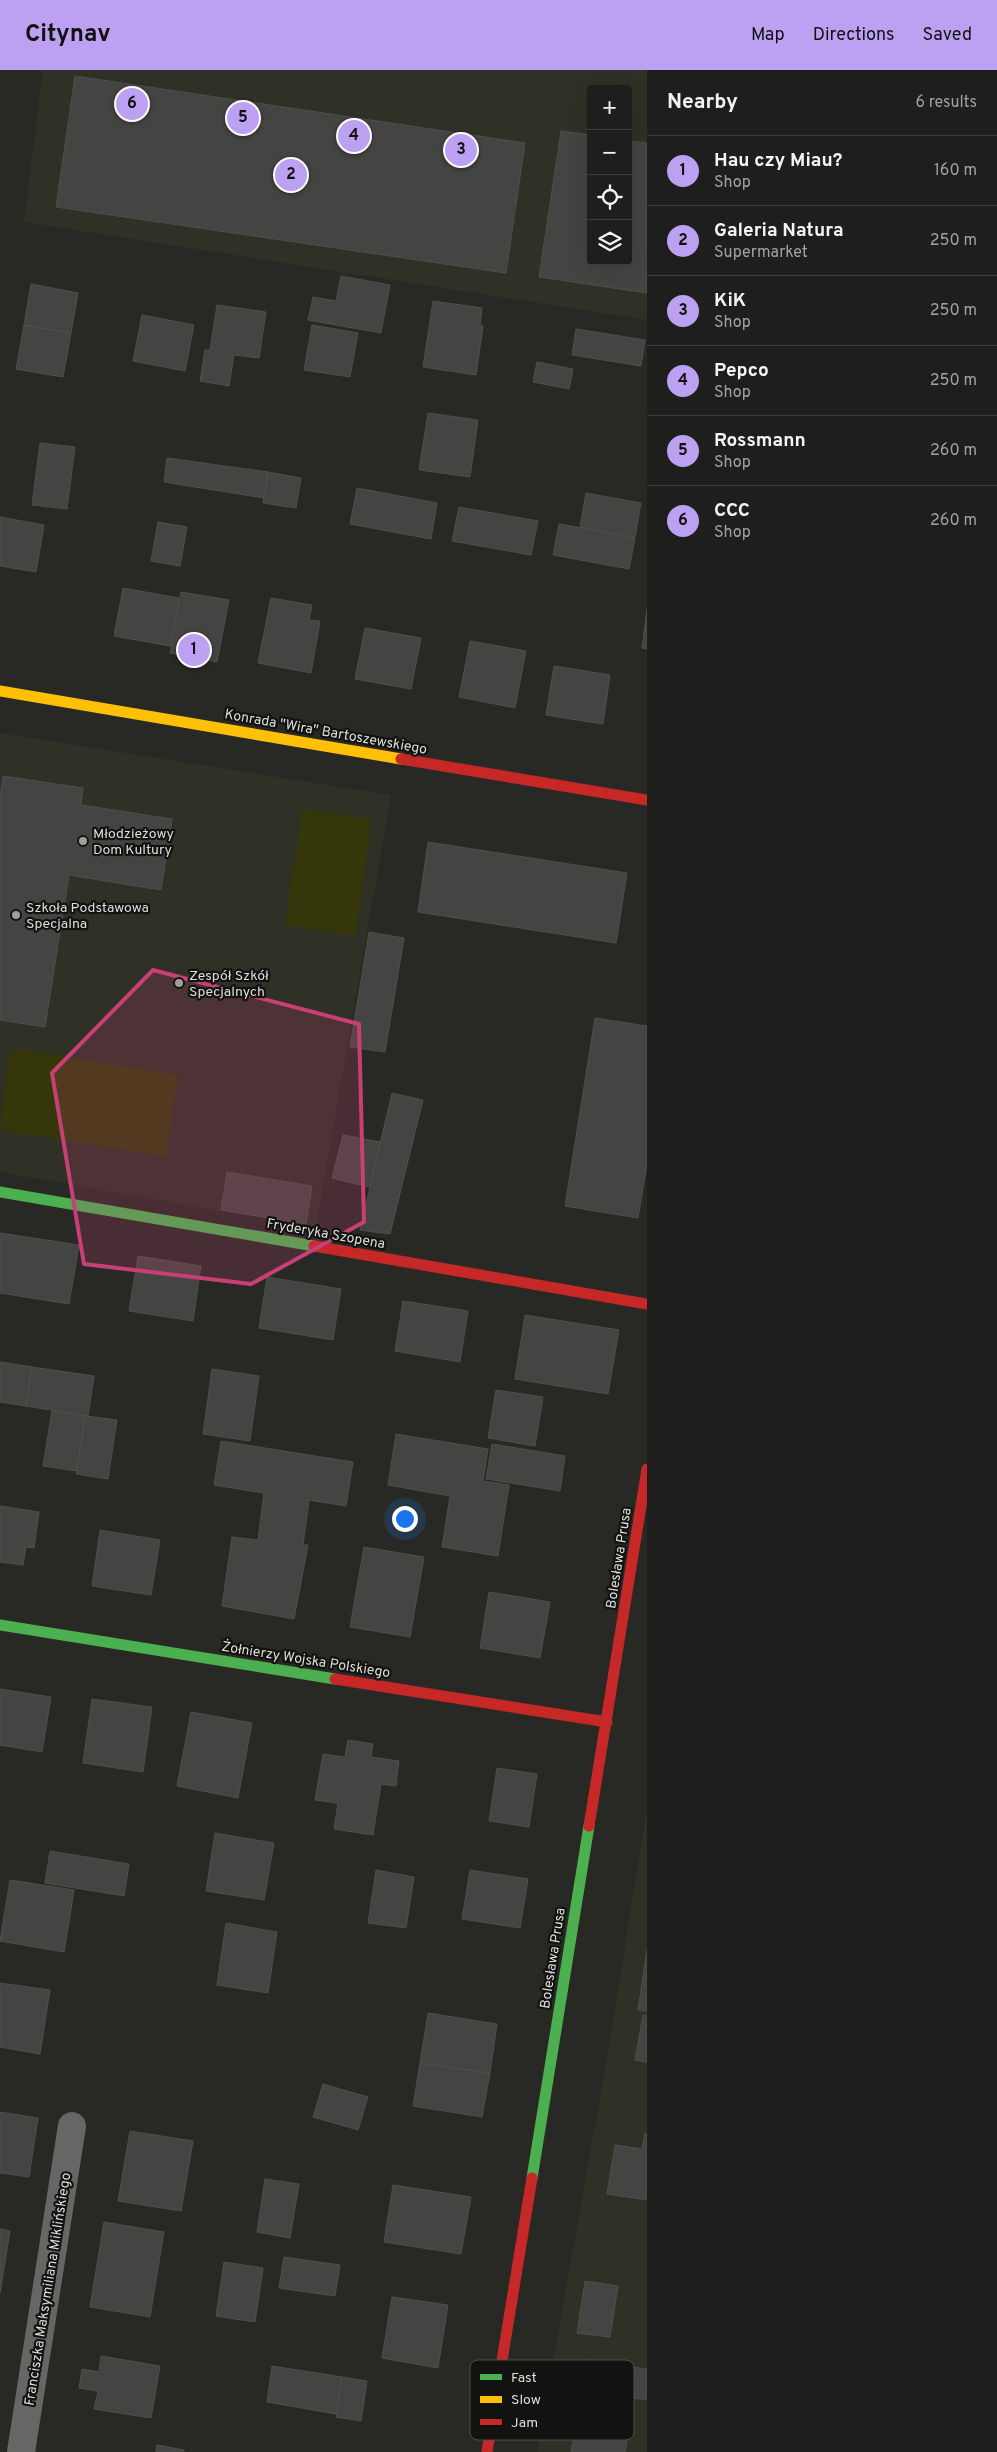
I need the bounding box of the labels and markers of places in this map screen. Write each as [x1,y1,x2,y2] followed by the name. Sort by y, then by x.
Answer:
[116,85,148,123] pin: 6
[227,99,259,137] pin: 5
[338,117,370,155] pin: 4
[445,131,477,169] pin: 3
[275,156,307,194] pin: 2
[178,631,210,669] pin: 1
[93,826,174,859] place label: Młodzieżowy Dom Kultury
[77,835,89,847] marker: Młodzieżowy Dom Kultury
[26,900,149,933] place label: Szkoła Podstawowa Specjalna
[10,909,22,921] marker: Szkoła Podstawowa Specjalna
[189,968,269,1001] place label: Zespół Szkół Specjalnych
[173,977,185,989] marker: Zespół Szkół Specjalnych

